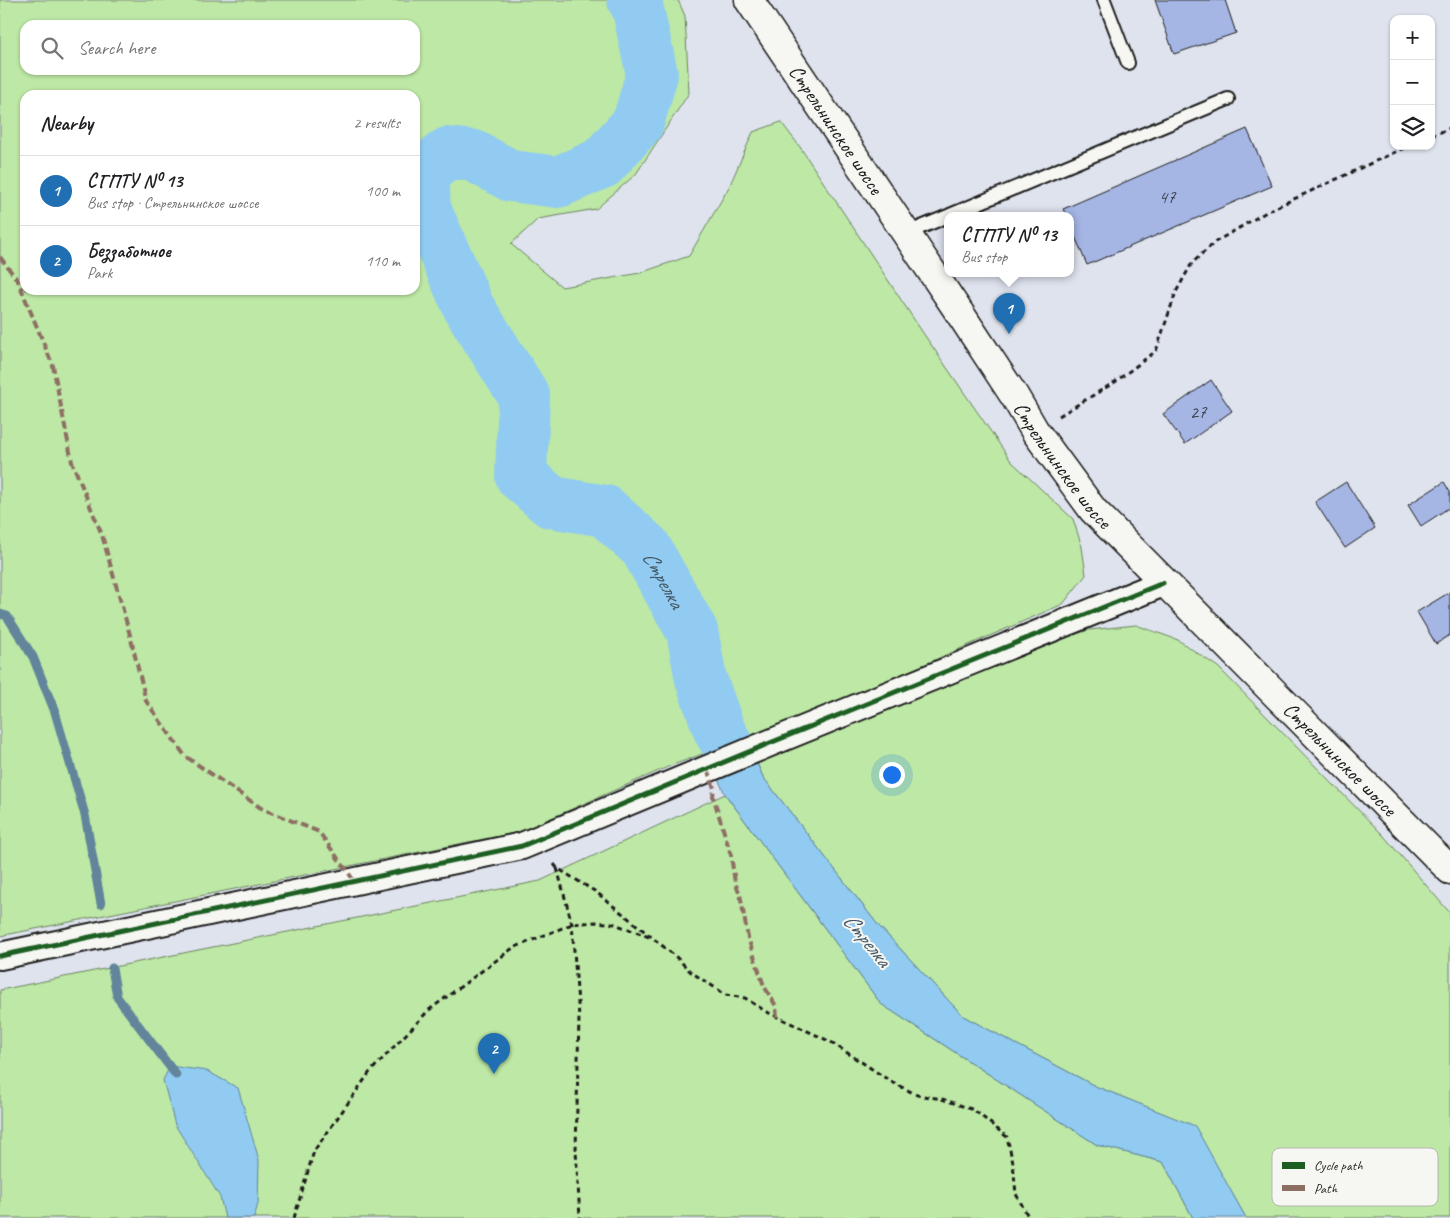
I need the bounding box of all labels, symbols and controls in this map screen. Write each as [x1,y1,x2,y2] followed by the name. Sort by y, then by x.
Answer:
[1390,15,1435,150] map controls
[1390,15,1435,60] button: +
[20,20,420,75] search box
[38,34,66,62] icon: search
[78,36,155,60] text: Search here
[783,60,890,200] street label: Стрельнинское шоссе
[1390,60,1435,105] button: −
[1390,105,1435,150] button: layers
[40,110,93,136] text: Nearby
[353,113,400,133] text: 2 results
[87,169,183,193] text: СГПТУ N⁰ 13
[52,181,60,201] text: 1
[366,181,400,201] text: 100 m
[1158,185,1177,209] house number: 47
[87,193,258,213] text: Bus stop · Стрельнинское шоссе
[944,212,1074,277] popup
[961,223,1057,247] text: СГПТУ N⁰ 13
[87,239,171,263] text: Беззаботное
[961,247,1007,267] text: Bus stop
[52,251,60,271] text: 2
[366,251,400,271] text: 110 m
[87,263,112,283] text: Park
[993,293,1025,334] pin: 1
[1008,397,1118,535] street label: Стрельнинское шоссе
[1189,400,1208,424] house number: 27
[636,546,691,615] water label: Стрелка
[1278,696,1403,822] street label: Стрельнинское шоссе
[879,762,905,788] your location
[837,907,899,974] water label: Стрелка
[478,1033,510,1074] pin: 2
[1272,1148,1438,1206] legend
[1314,1157,1363,1174] text: Cycle path
[1314,1180,1338,1197] text: Path

